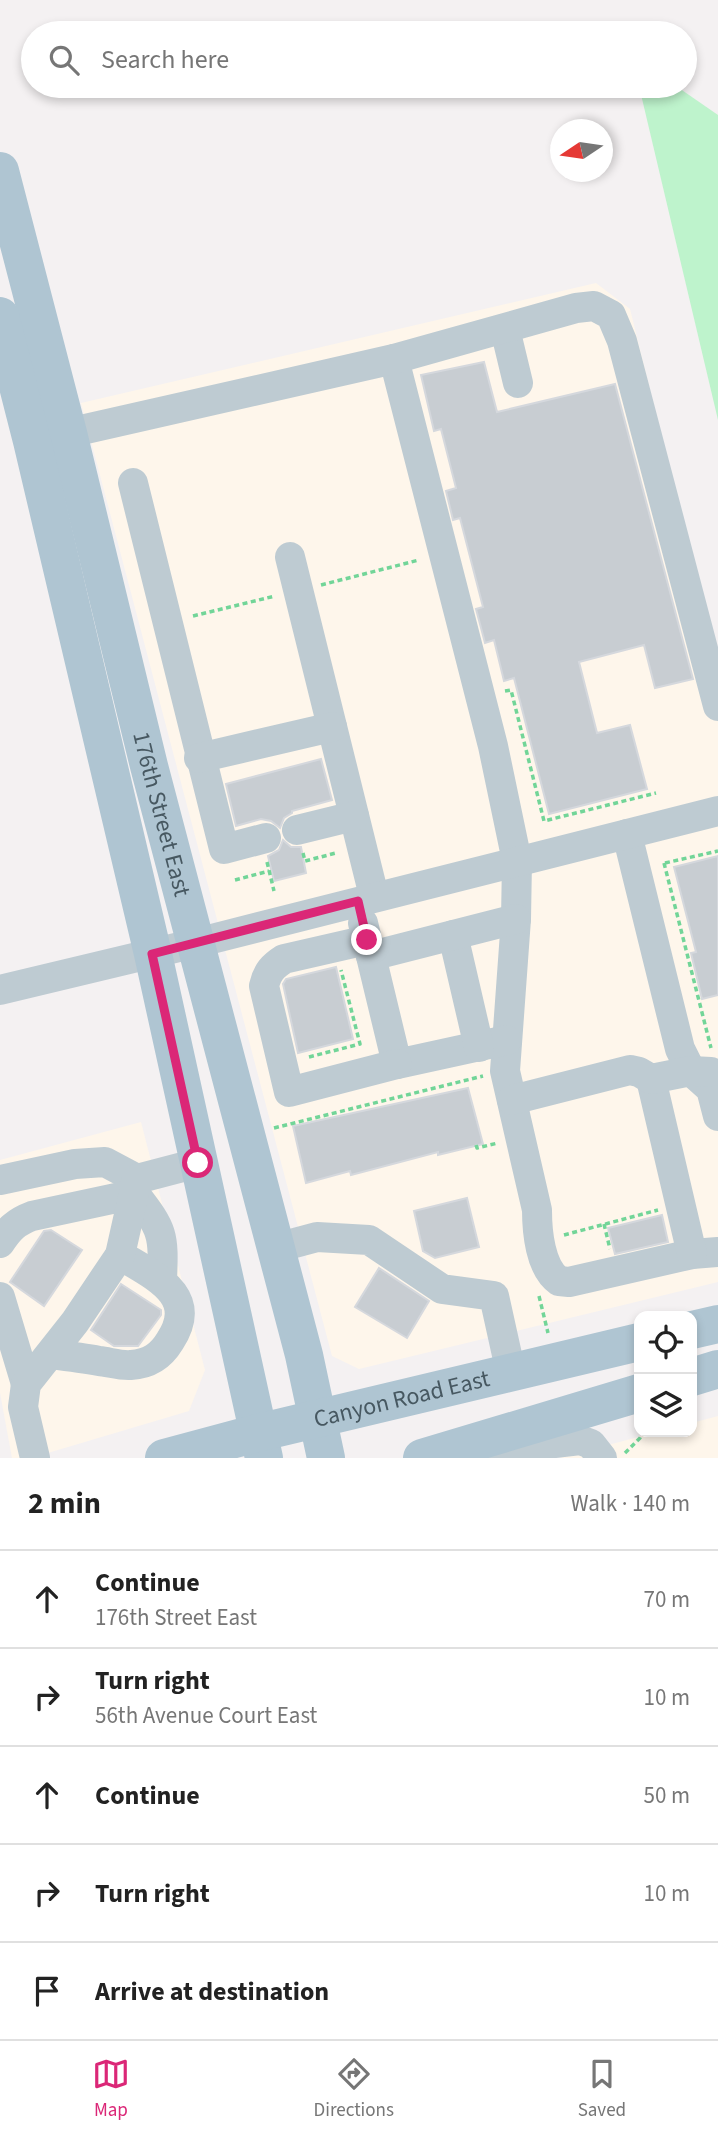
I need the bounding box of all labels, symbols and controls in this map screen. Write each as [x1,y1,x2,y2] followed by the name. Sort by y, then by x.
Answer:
[21,21,697,98] search box
[45,41,83,79] icon: search
[101,41,229,78] text: Search here
[550,119,613,182] north arrow
[123,728,200,900] street label: 176th Street East
[351,924,382,955] route end
[182,1147,213,1178] route start
[634,1311,697,1437] map controls
[634,1311,697,1374] button: locate
[310,1361,493,1437] street label: Canyon Road East
[634,1374,697,1437] button: layers
[28,1482,101,1525] text: 2 min
[571,1487,690,1520] text: Walk · 140 m
[95,1564,200,1601] text: Continue
[28,1580,66,1618] icon: ahead
[643,1583,690,1616] text: 70 m
[95,1601,257,1634] text: 176th Street East
[95,1662,210,1699] text: Turn right
[28,1678,66,1716] icon: right
[643,1681,690,1714] text: 10 m
[95,1699,317,1732] text: 56th Avenue Court East
[28,1776,66,1814] icon: ahead
[95,1777,200,1814] text: Continue
[643,1779,690,1812] text: 50 m
[28,1874,66,1912] icon: right
[95,1875,210,1912] text: Turn right
[643,1877,690,1910] text: 10 m
[28,1972,66,2010] icon: arrive
[95,1973,329,2010] text: Arrive at destination
[92,2055,130,2124] tab: Map
[314,2055,394,2124] tab: Directions
[578,2055,626,2124] tab: Saved

